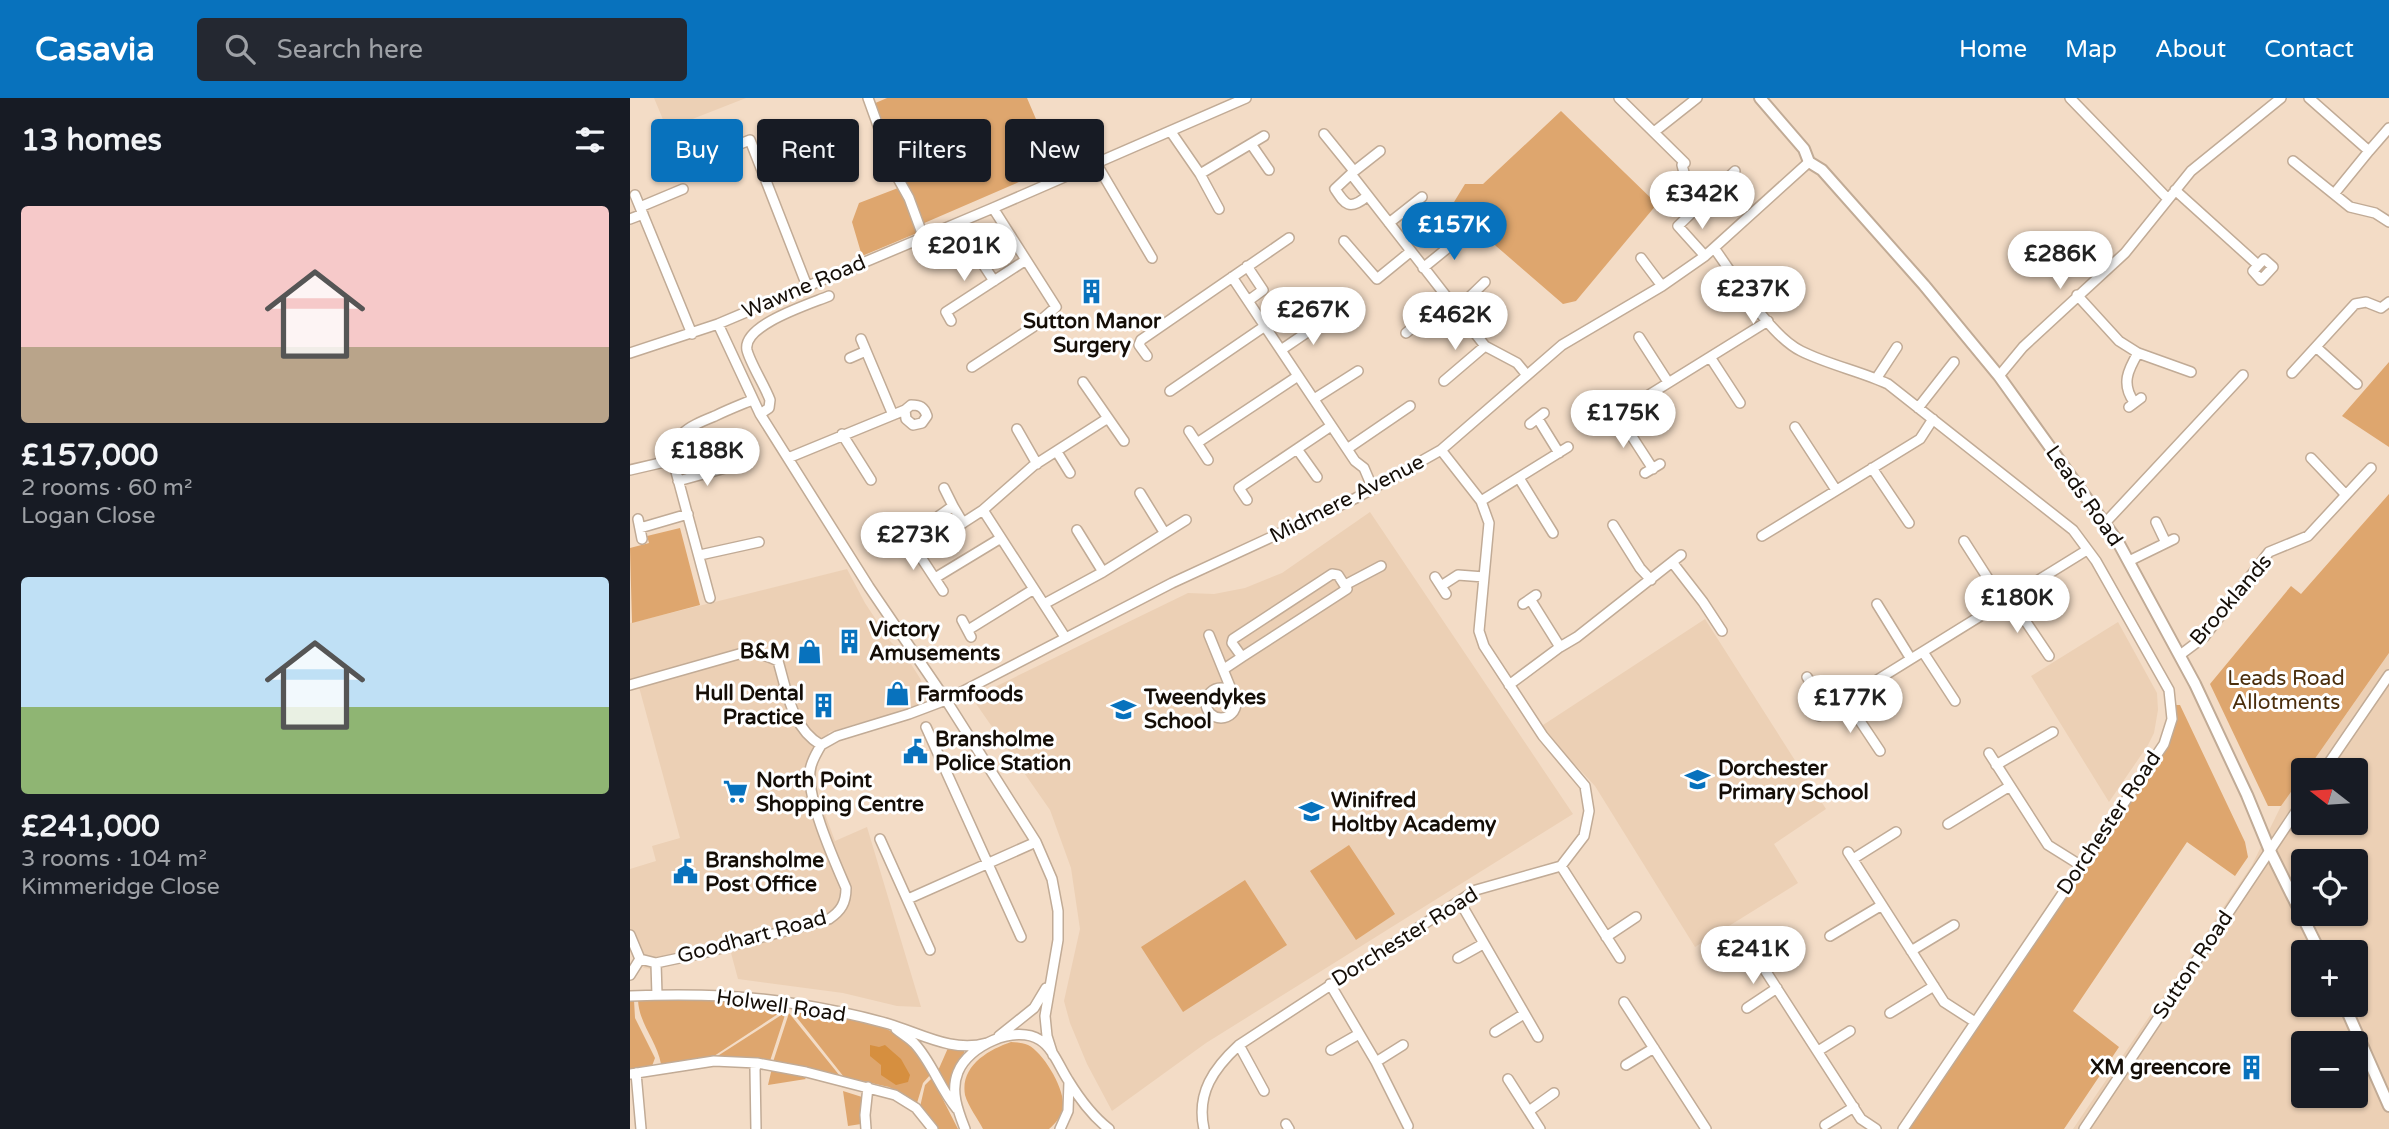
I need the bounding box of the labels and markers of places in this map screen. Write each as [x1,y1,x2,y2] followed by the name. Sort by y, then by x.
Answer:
[1653,172,1751,231] pin: £342K
[1405,202,1503,262] pin: £157K
[915,223,1013,283] pin: £201K
[2011,232,2109,291] pin: £286K
[1704,266,1802,326] pin: £237K
[1078,278,1106,306] building icon: Sutton Manor Surgery
[1264,288,1362,347] pin: £267K
[1406,292,1504,352] pin: £462K
[1023,309,1162,358] place label: Sutton Manor Surgery
[1574,390,1672,450] pin: £175K
[658,428,756,488] pin: £188K
[864,512,962,572] pin: £273K
[1968,575,2066,635] pin: £180K
[869,617,1000,666] place label: Victory Amusements
[835,627,863,655] building icon: Victory Amusements
[796,637,824,665] shop icon: B&M
[740,639,790,664] place label: B&M
[1801,676,1899,735] pin: £177K
[883,680,911,708] shop icon: Farmfoods
[695,681,804,730] place label: Hull Dental Practice
[917,682,1023,707] place label: Farmfoods
[1143,685,1266,734] place label: Tweendykes School
[810,691,838,719] building icon: Hull Dental Practice
[1110,695,1138,723] school or university icon: Tweendykes School
[935,727,1071,776] place label: Bransholme Police Station
[901,737,929,765] public building icon: Bransholme Police Station
[1718,756,1869,805] place label: Dorchester Primary School
[1684,766,1712,794] school or university icon: Dorchester Primary School
[756,768,924,817] place label: North Point Shopping Centre
[722,778,750,806] supermarket icon: North Point Shopping Centre
[1331,788,1497,837] place label: Winifred Holtby Academy
[1297,798,1325,826] school or university icon: Winifred Holtby Academy
[705,848,824,897] place label: Bransholme Post Office
[671,858,699,886] public building icon: Bransholme Post Office
[1704,926,1802,986] pin: £241K
[2237,1053,2265,1081] building icon: XM greencore
[2090,1055,2231,1080] place label: XM greencore

